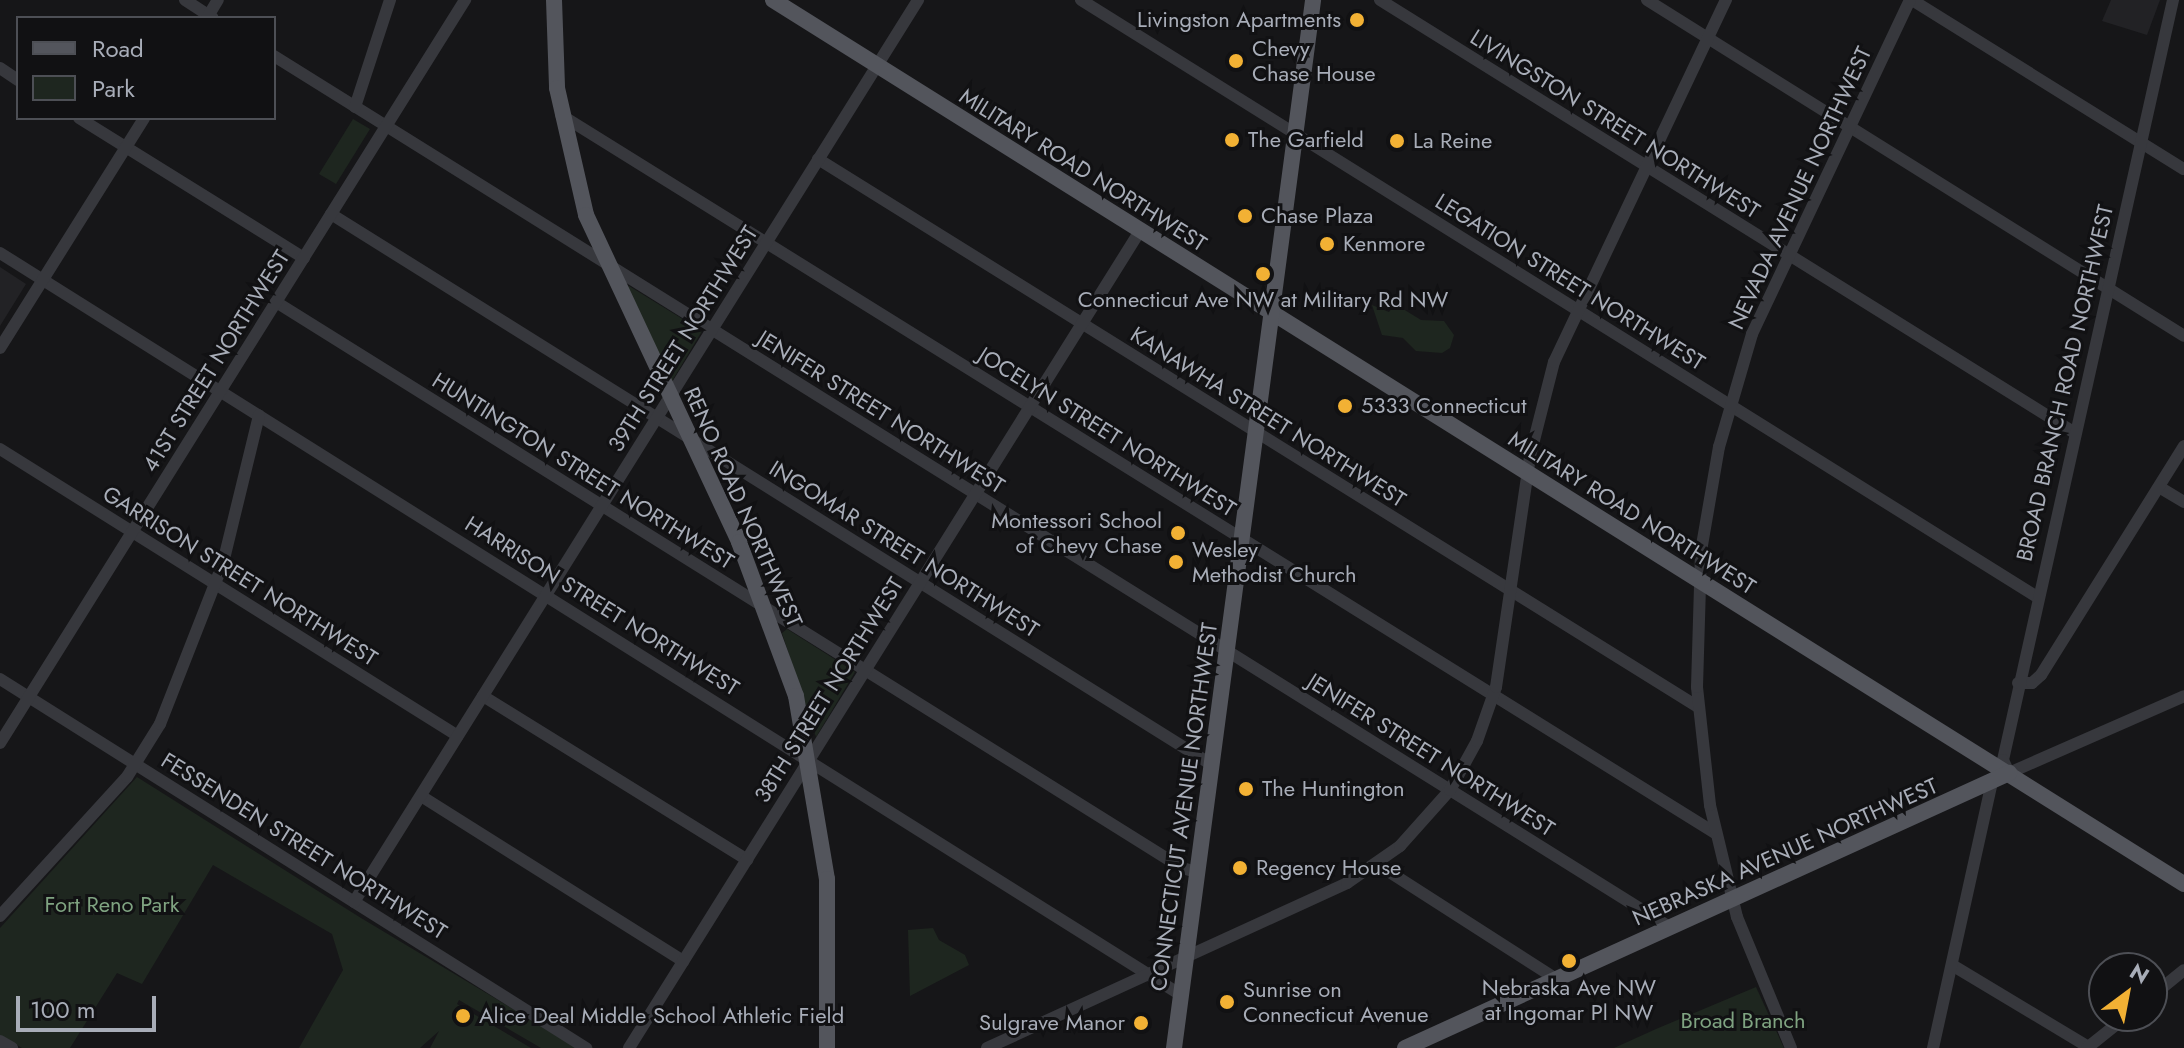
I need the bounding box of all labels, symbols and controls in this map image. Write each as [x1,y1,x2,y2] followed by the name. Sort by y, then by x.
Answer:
[1137,7,1341,33] place label: Livingston Apartments
[1348,11,1366,29] marker: Livingston Apartments
[16,16,276,120] legend
[1466,24,1764,224] street label: LIVINGSTON STREET NORTHWEST
[92,31,144,66] text: Road
[1252,35,1375,86] place label: Chevy Chase House
[1723,43,1877,333] street label: NEVADA AVENUE NORTHWEST
[1227,52,1245,70] marker: Chevy Chase House
[92,71,135,106] text: Park
[955,83,1211,257] street label: MILITARY ROAD NORTHWEST
[1248,127,1364,153] place label: The Garfield
[1413,128,1492,154] place label: La Reine
[1223,131,1241,149] marker: The Garfield
[1388,132,1406,150] marker: La Reine
[1430,188,1710,376] street label: LEGATION STREET NORTHWEST
[2011,202,2119,564] street label: BROAD BRANCH ROAD NORTHWEST
[1261,203,1373,229] place label: Chase Plaza
[1236,207,1254,225] marker: Chase Plaza
[603,221,763,457] street label: 39TH STREET NORTHWEST
[1343,231,1425,257] place label: Kenmore
[1318,235,1336,253] marker: Kenmore
[137,245,295,477] street label: 41ST STREET NORTHWEST
[1254,265,1272,283] marker: Connecticut Ave NW at Military Rd NW
[1078,287,1448,313] place label: Connecticut Ave NW at Military Rd NW
[1126,321,1410,513] street label: KANAWHA STREET NORTHWEST
[753,325,1009,499] street label: JENIFER STREET NORTHWEST
[973,342,1241,522] street label: JOCELYN STREET NORTHWEST
[427,367,739,575] street label: HUNTINGTON STREET NORTHWEST
[678,383,808,631] street label: RENO ROAD NORTHWEST
[1361,393,1526,419] place label: 5333 Connecticut
[1336,397,1354,415] marker: 5333 Connecticut
[1504,426,1760,600] street label: MILITARY ROAD NORTHWEST
[764,455,1044,643] street label: INGOMAR STREET NORTHWEST
[98,480,382,672] street label: GARRISON STREET NORTHWEST
[991,507,1162,558] place label: Montessori School of Chevy Chase
[460,511,744,701] street label: HARRISON STREET NORTHWEST
[1169,524,1187,542] marker: Montessori School of Chevy Chase
[1192,536,1356,588] place label: Wesley Methodist Church
[1167,553,1185,571] marker: Wesley Methodist Church
[749,573,909,807] street label: 38TH STREET NORTHWEST
[1145,621,1223,993] street label: CONNECTICUT AVENUE NORTHWEST
[1303,668,1559,842] street label: JENIFER STREET NORTHWEST
[156,747,452,945] street label: FESSENDEN STREET NORTHWEST
[1628,773,1942,931] street label: NEBRASKA AVENUE NORTHWEST
[1262,776,1404,802] place label: The Huntington
[1237,780,1255,798] marker: The Huntington
[1256,855,1401,881] place label: Regency House
[1231,859,1249,877] marker: Regency House
[45,892,179,918] park label: Fort Reno Park
[1560,952,1578,970] marker: Nebraska Ave NW at Ingomar Pl NW
[2088,952,2168,1032] north arrow
[2124,955,2156,992] text: N
[1482,974,1656,1026] place label: Nebraska Ave NW at Ingomar Pl NW
[1243,976,1429,1028] place label: Sunrise on Connecticut Avenue
[20,980,160,1030] scale bar
[30,992,96,1027] text: 100 m
[1218,993,1236,1011] marker: Sunrise on Connecticut Avenue
[479,1003,844,1029] place label: Alice Deal Middle School Athletic Field
[454,1007,472,1025] marker: Alice Deal Middle School Athletic Field
[1680,1008,1806,1034] park label: Broad Branch
[979,1010,1125,1036] place label: Sulgrave Manor
[1132,1014,1150,1032] marker: Sulgrave Manor

